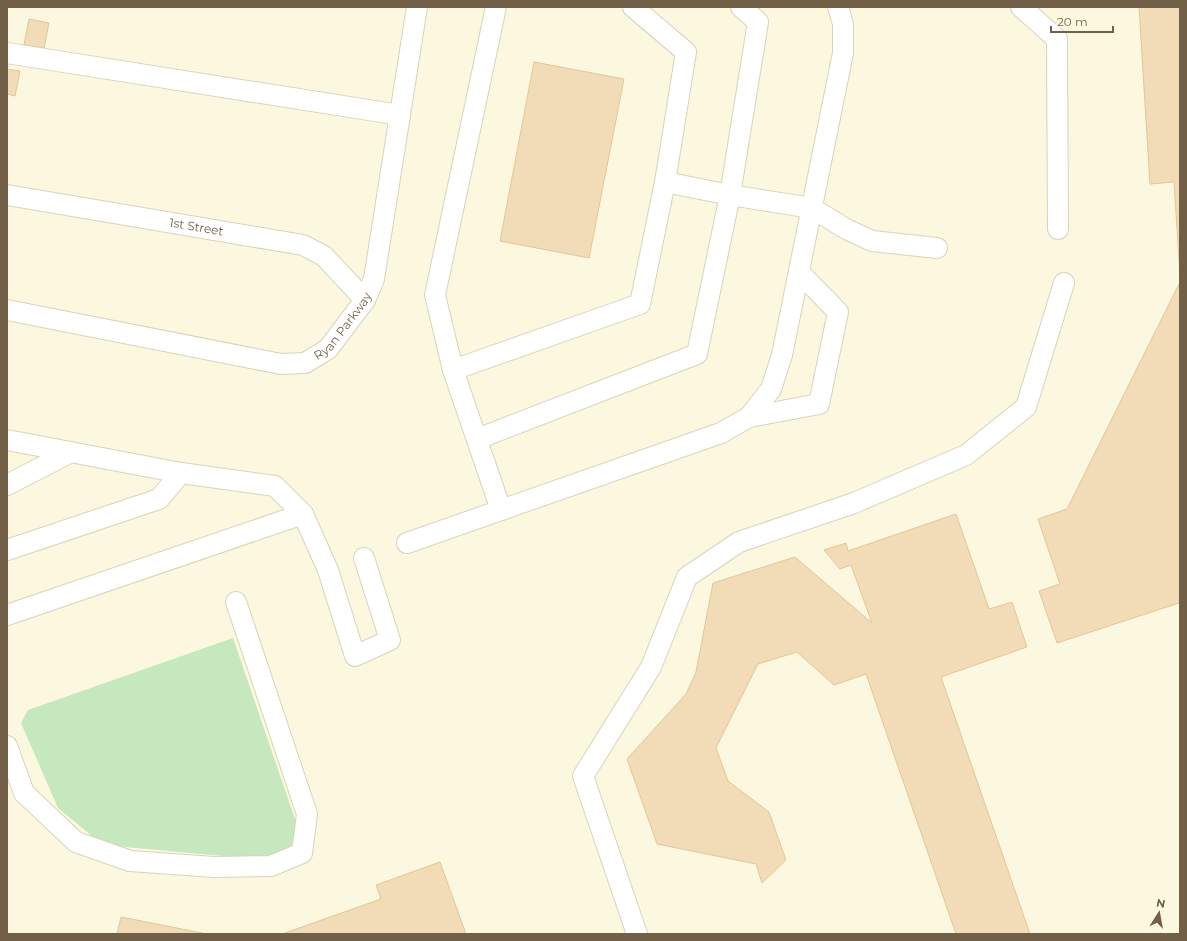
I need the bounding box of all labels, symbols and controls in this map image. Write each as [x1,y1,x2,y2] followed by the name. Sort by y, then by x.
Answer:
[1051,8,1113,34] scale bar
[1057,14,1088,29] text: 20 m
[168,215,225,238] street label: 1st Street
[311,290,375,363] street label: Ryan Parkway
[1139,893,1179,933] north arrow
[1155,895,1167,911] text: N

